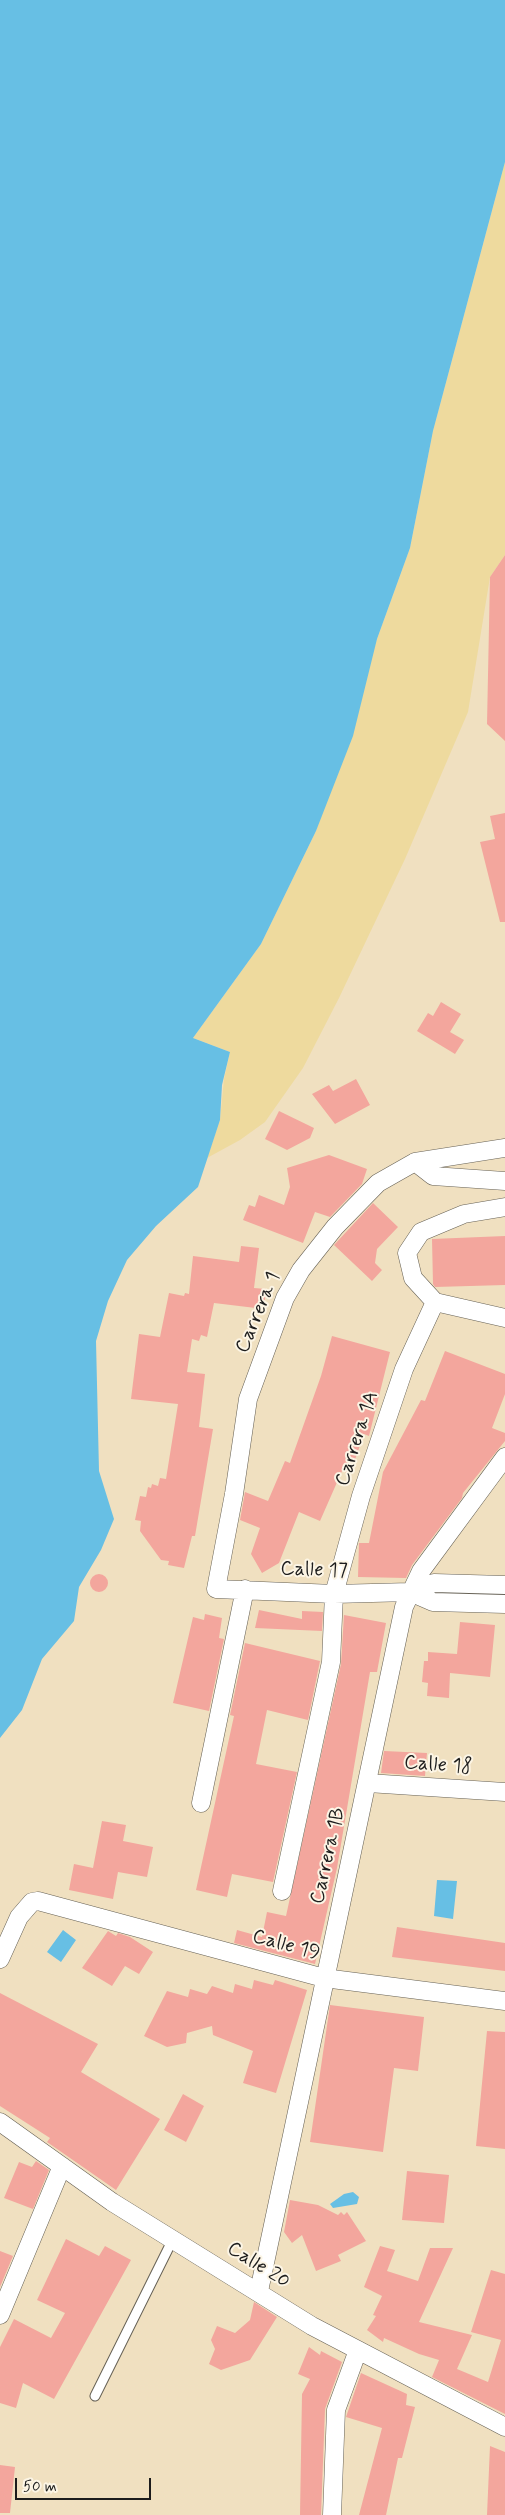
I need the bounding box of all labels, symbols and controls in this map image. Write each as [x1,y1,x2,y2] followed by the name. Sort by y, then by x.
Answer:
[231,1269,287,1357] street label: Carrera 1
[331,1388,385,1490] street label: Carrera 1A
[280,1558,348,1584] street label: Calle 17
[403,1752,473,1780] street label: Calle 18
[306,1806,352,1906] street label: Carrera 1B
[249,1925,323,1967] street label: Calle 19
[222,2237,294,2295] street label: Calle 20
[18,2468,154,2500] scale bar
[23,2477,57,2497] text: 50 m

